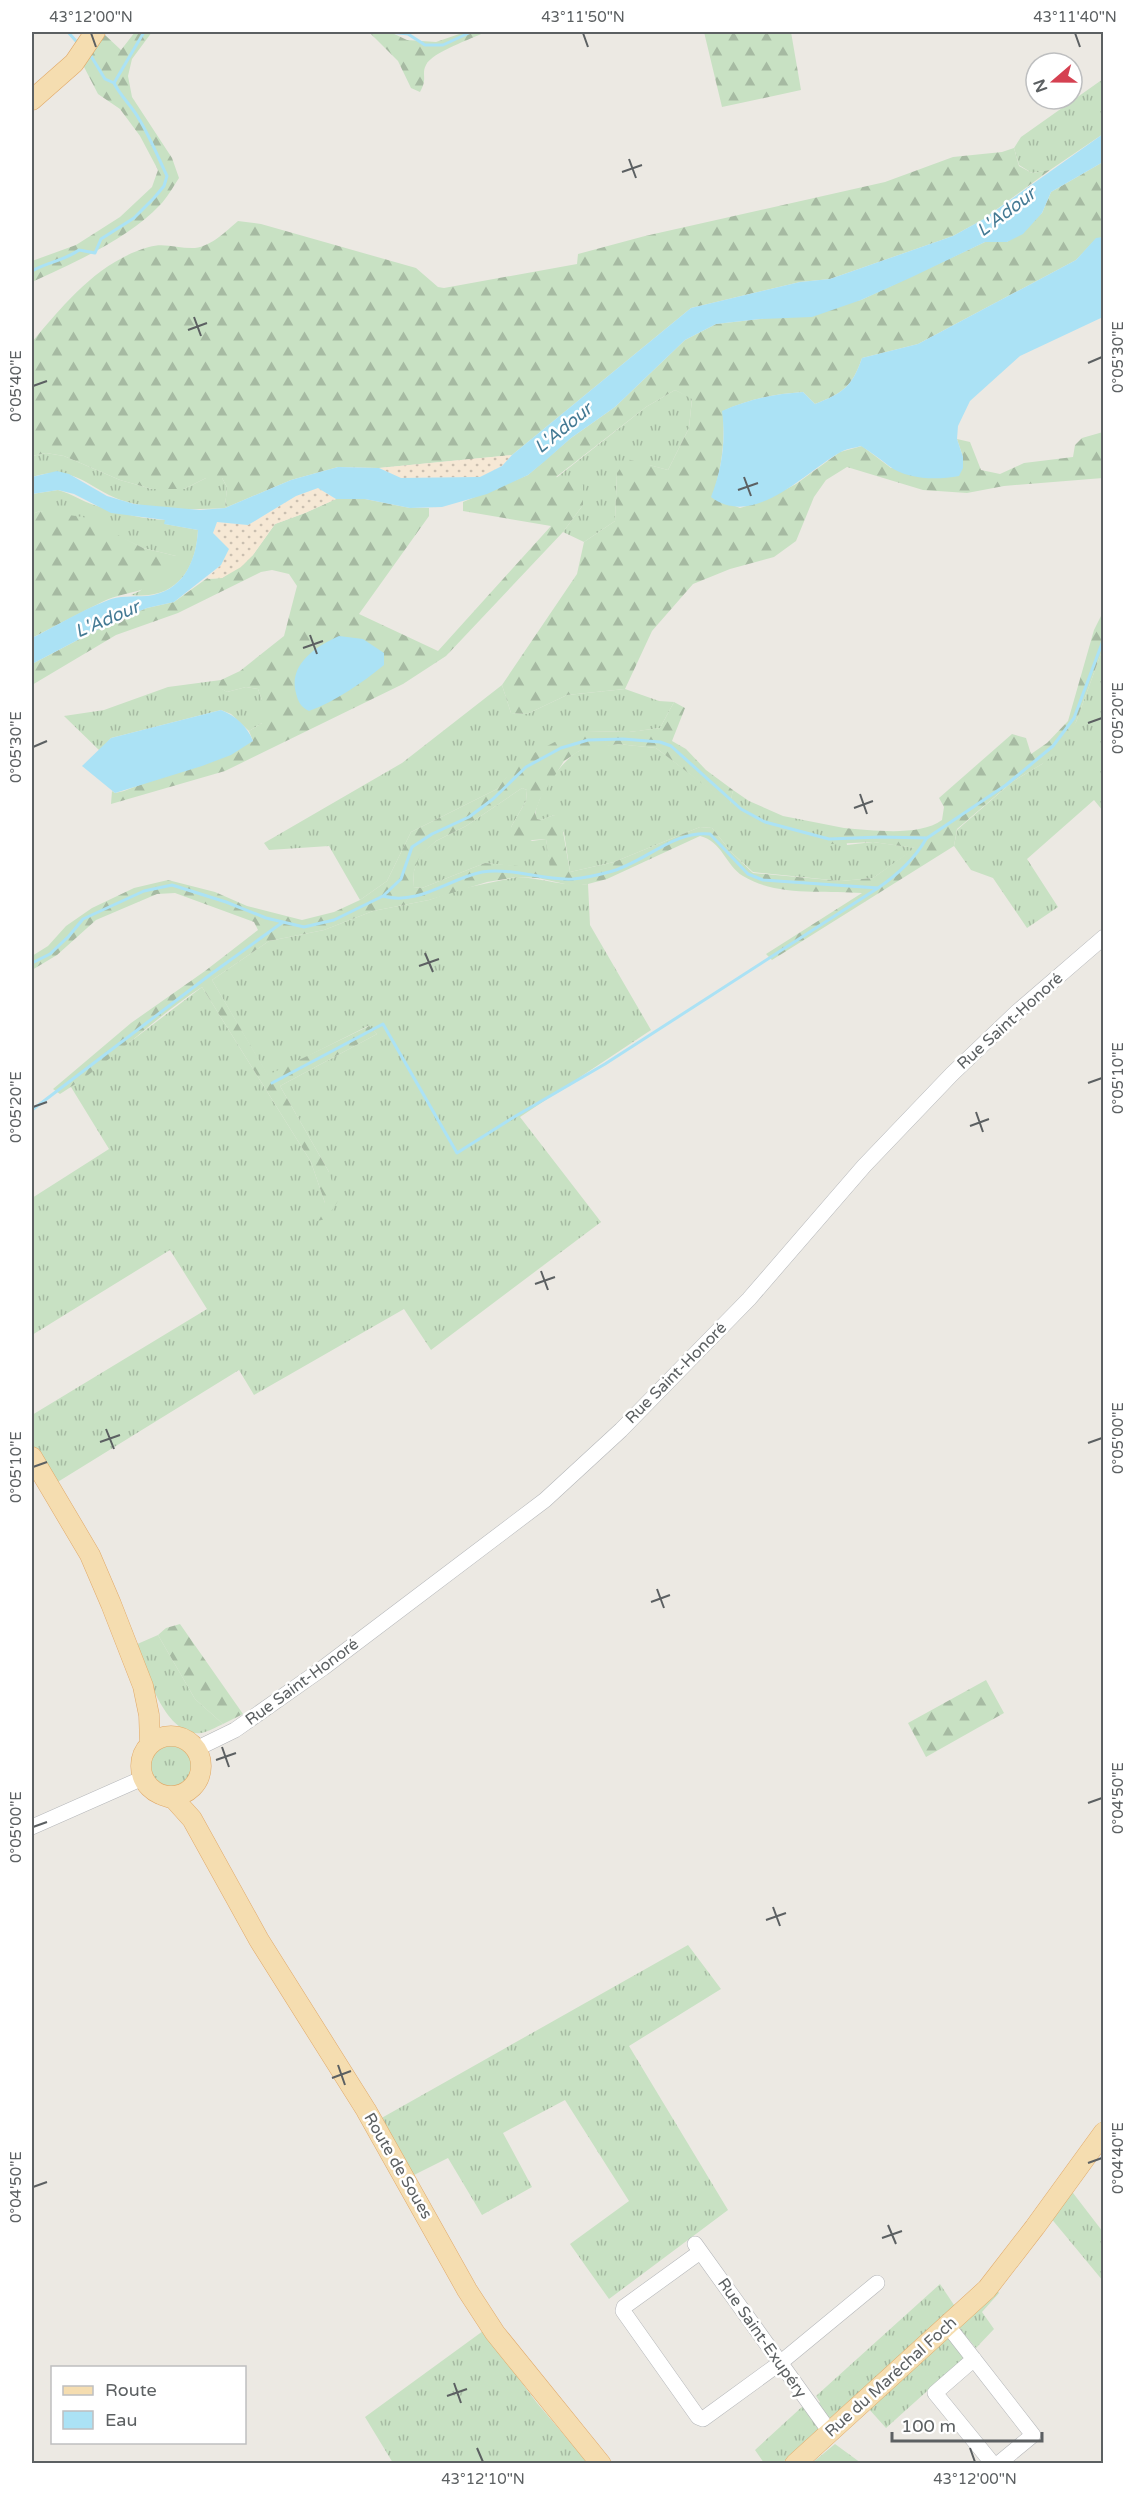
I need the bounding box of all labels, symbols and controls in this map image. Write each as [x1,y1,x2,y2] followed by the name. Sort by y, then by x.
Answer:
[49,8,133,26] text: 43°12'00"N
[541,8,625,26] text: 43°11'50"N
[1033,8,1117,26] text: 43°11'40"N
[1024,51,1084,111] north arrow
[1029,76,1052,95] text: N
[972,182,1041,241] water label: L'Adour
[1109,321,1127,393] text: 0°05'30"E
[7,350,25,422] text: 0°05'40"E
[530,397,598,458] water label: L'Adour
[72,595,144,642] water label: L'Adour
[1109,682,1127,754] text: 0°05'20"E
[7,711,25,783] text: 0°05'30"E
[953,968,1067,1074] street label: Rue Saint-Honoré
[1109,1042,1127,1114] text: 0°05'10"E
[7,1071,25,1143] text: 0°05'20"E
[621,1318,731,1428] street label: Rue Saint-Honoré
[1109,1402,1127,1474] text: 0°05'00"E
[7,1431,25,1503] text: 0°05'10"E
[241,1634,363,1730] street label: Rue Saint-Honoré
[1109,1762,1127,1834] text: 0°04'50"E
[7,1791,25,1863] text: 0°05'00"E
[359,2109,437,2223] street label: Route de Soues
[1109,2122,1127,2194] text: 0°04'40"E
[7,2151,25,2223] text: 0°04'50"E
[713,2274,811,2402] street label: Rue Saint-Exupéry
[821,2313,961,2441] street label: Rue du Maréchal Foch
[51,2366,246,2444] legend
[105,2379,157,2401] text: Route
[892,2405,1042,2443] scale bar
[105,2409,137,2431] text: Eau
[901,2415,956,2437] text: 100 m
[441,2470,525,2488] text: 43°12'10"N
[933,2470,1017,2488] text: 43°12'00"N

